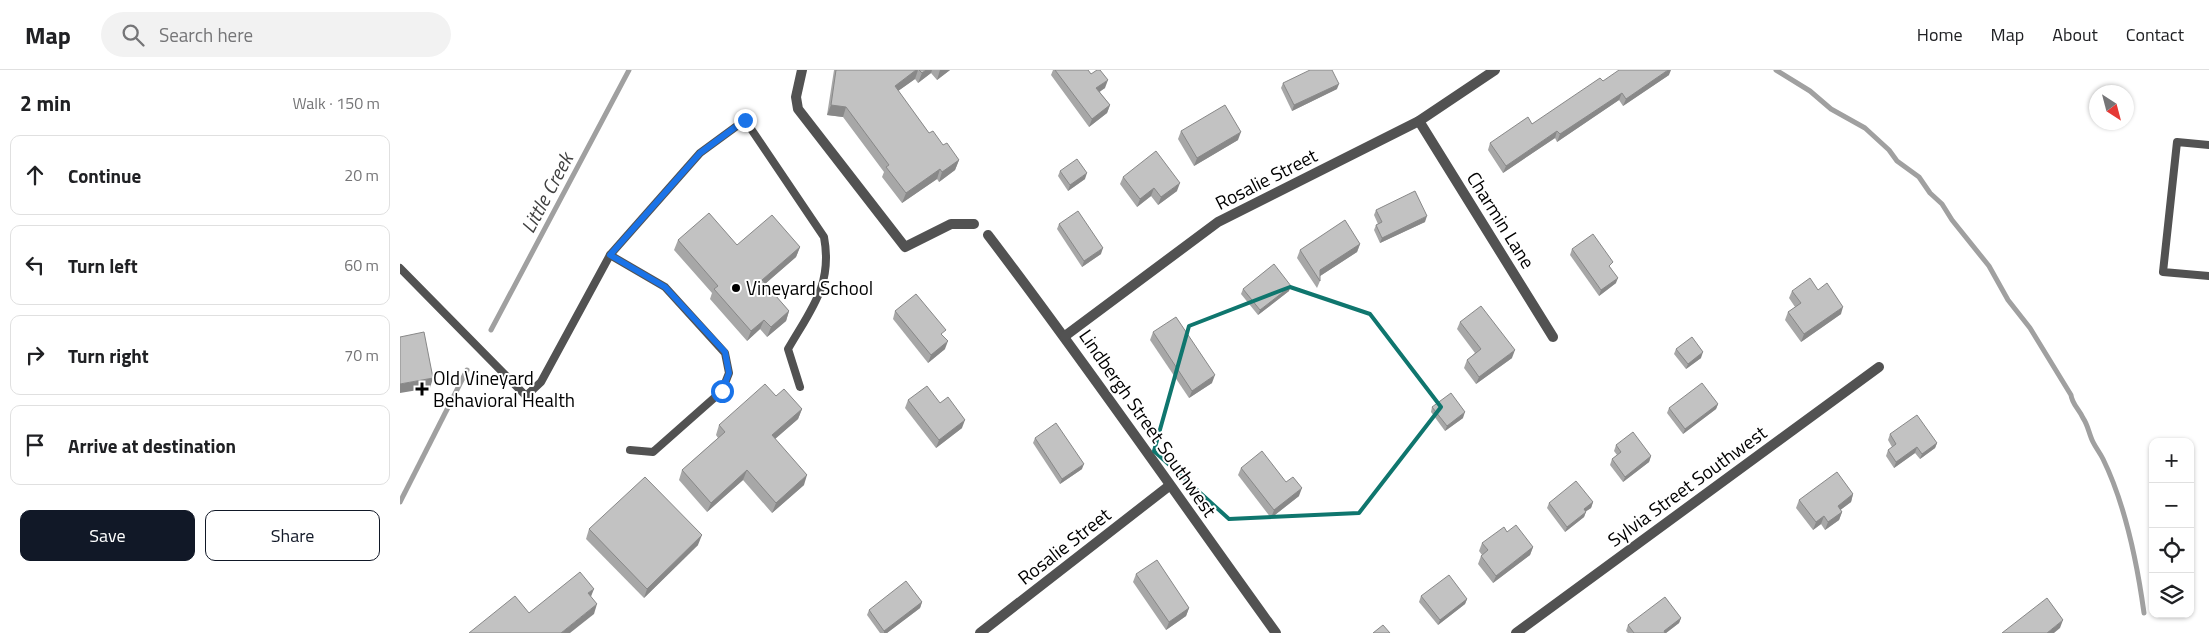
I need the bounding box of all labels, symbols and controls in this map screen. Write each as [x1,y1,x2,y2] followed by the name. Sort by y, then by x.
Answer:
[101,12,451,57] search box
[25,17,71,53] text: Map
[159,20,253,49] text: Search here
[119,21,147,49] icon: search
[1917,21,1963,48] text: Home
[1991,21,2024,48] text: Map
[2052,21,2098,48] text: About
[2126,21,2184,48] text: Contact
[2089,85,2134,130] north arrow
[20,87,71,119] text: 2 min
[292,91,380,115] text: Walk · 150 m
[734,109,757,132] route end
[1210,140,1322,217] street label: Rosalie Street
[512,145,582,238] water label: Little Creek
[21,161,49,189] icon: ahead
[68,161,141,190] text: Continue
[344,163,379,187] text: 20 m
[1460,166,1543,274] street label: Charmin Lane
[21,251,49,279] icon: left
[68,251,138,280] text: Turn left
[344,253,379,277] text: 60 m
[746,273,873,302] place label: Vineyard School
[730,282,742,294] marker: Vineyard School
[1072,323,1225,523] street label: Lindbergh Street Southwest
[21,341,49,369] icon: right
[68,341,149,370] text: Turn right
[344,343,379,367] text: 70 m
[433,363,575,414] place label: Old Vineyard Behavioral Health
[711,380,734,403] route start
[415,382,429,396] marker: Old Vineyard Behavioral Health
[1601,418,1773,553] street label: Sylvia Street Southwest
[21,431,49,459] icon: arrive
[68,431,236,460] text: Arrive at destination
[2149,438,2194,618] map controls
[2149,438,2194,483] button: +
[2149,483,2194,528] button: −
[1011,500,1117,591] street label: Rosalie Street
[20,510,195,561] button: Save
[205,510,380,561] button: Share
[2149,528,2194,573] button: locate
[2149,573,2194,618] button: layers

